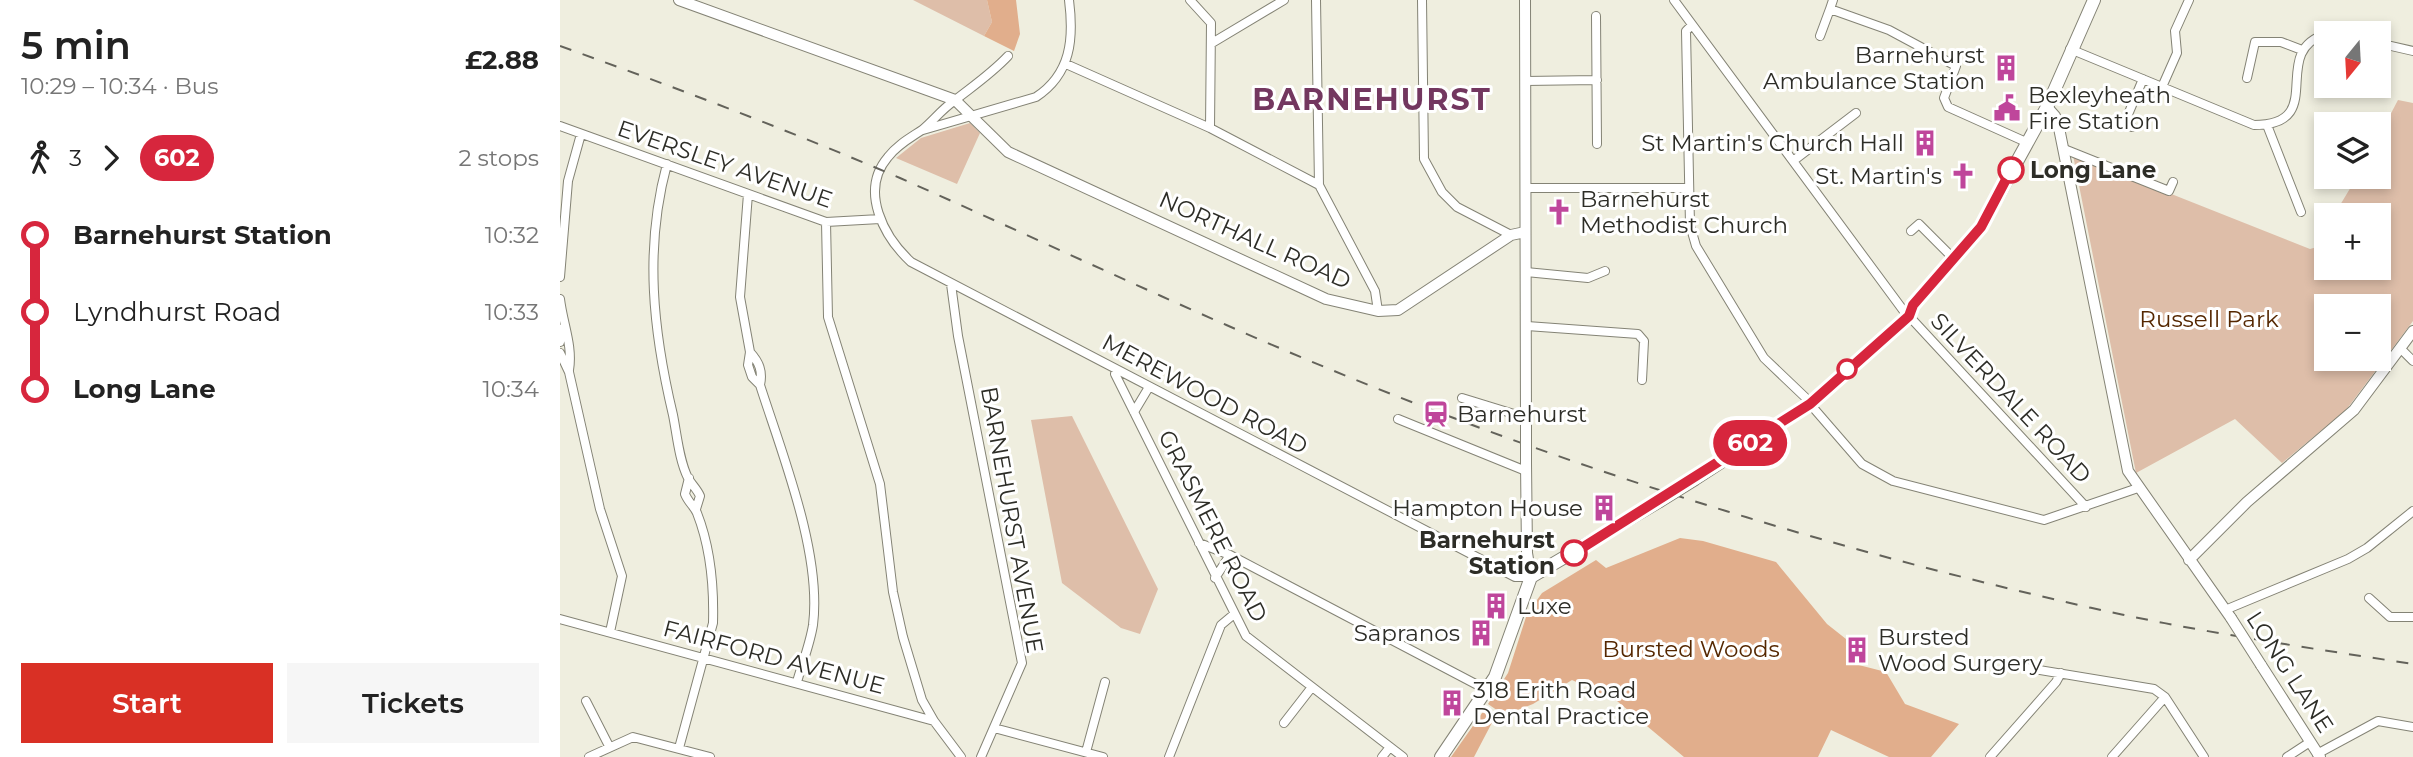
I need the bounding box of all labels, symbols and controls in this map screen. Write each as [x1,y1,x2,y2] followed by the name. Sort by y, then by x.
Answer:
[2314,21,2390,98] north arrow
[2314,21,2391,371] map controls
[21,22,131,69] text: 5 min
[1763,41,1985,95] place label: Barnehurst Ambulance Station
[465,44,539,76] text: £2.88
[1991,53,2021,83] building icon: Barnehurst Ambulance Station
[21,72,218,100] text: 10:29 – 10:34 · Bus
[1252,81,1492,118] district label: BARNEHURST
[2028,81,2171,135] place label: Bexleyheath Fire Station
[1992,93,2022,123] public building icon: Bexleyheath Fire Station
[2314,112,2391,189] button: layers
[614,114,836,214] street label: EVERSLEY AVENUE
[1910,128,1940,158] building icon: St Martin's Church Hall
[1641,129,1904,157] place label: St Martin's Church Hall
[21,139,59,177] icon: walk
[92,139,130,177] icon: forward
[154,143,200,172] text: 602
[69,144,82,172] text: 3
[459,144,539,172] text: 2 stops
[2030,156,2156,184] place label: Long Lane
[1998,157,2024,183] marker: Long Lane
[1948,161,1978,191] church icon: St. Martin's
[1815,162,1942,190] place label: St. Martin's
[1155,185,1355,295] street label: NORTHALL ROAD
[1580,185,1788,239] place label: Barnehurst Methodist Church
[1544,197,1574,227] church icon: Barnehurst Methodist Church
[2314,203,2391,280] button: +
[73,219,332,251] text: Barnehurst Station
[485,221,539,249] text: 10:32
[2314,294,2391,371] button: −
[73,296,281,328] text: Lyndhurst Road
[485,298,539,326] text: 10:33
[2139,305,2279,333] park label: Russell Park
[1925,307,2097,489] street label: SILVERDALE ROAD
[1097,328,1313,460] street label: MEREWOOD ROAD
[1837,359,1857,379] unlabelled marker
[73,373,216,405] text: Long Lane
[482,375,539,403] text: 10:34
[975,385,1049,655] street label: BARNEHURST AVENUE
[1421,399,1451,429] station icon: Barnehurst
[1457,400,1587,428] place label: Barnehurst
[1710,420,1790,466] line badge: 602
[1152,425,1274,627] street label: GRASMERE ROAD
[1727,428,1773,457] text: 602
[1589,493,1619,523] building icon: Hampton House
[1392,494,1583,522] place label: Hampton House
[1419,526,1555,580] place label: Barnehurst Station
[1561,540,1587,566] marker: Barnehurst Station
[1481,591,1511,621] building icon: Luxe
[1517,592,1572,620] place label: Luxe
[2240,606,2340,738] street label: LONG LANE
[660,614,888,700] street label: FAIRFORD AVENUE
[1466,618,1496,648] building icon: Sapranos
[1354,619,1460,647] place label: Sapranos
[1878,623,2043,677] place label: Bursted Wood Surgery
[1602,635,1780,663] park label: Bursted Woods
[1842,635,1872,665] building icon: Bursted Wood Surgery
[21,663,273,743] button: Start
[287,663,539,743] button: Tickets
[1473,676,1649,730] place label: 318 Erith Road Dental Practice
[1437,688,1467,718] building icon: 318 Erith Road Dental Practice

